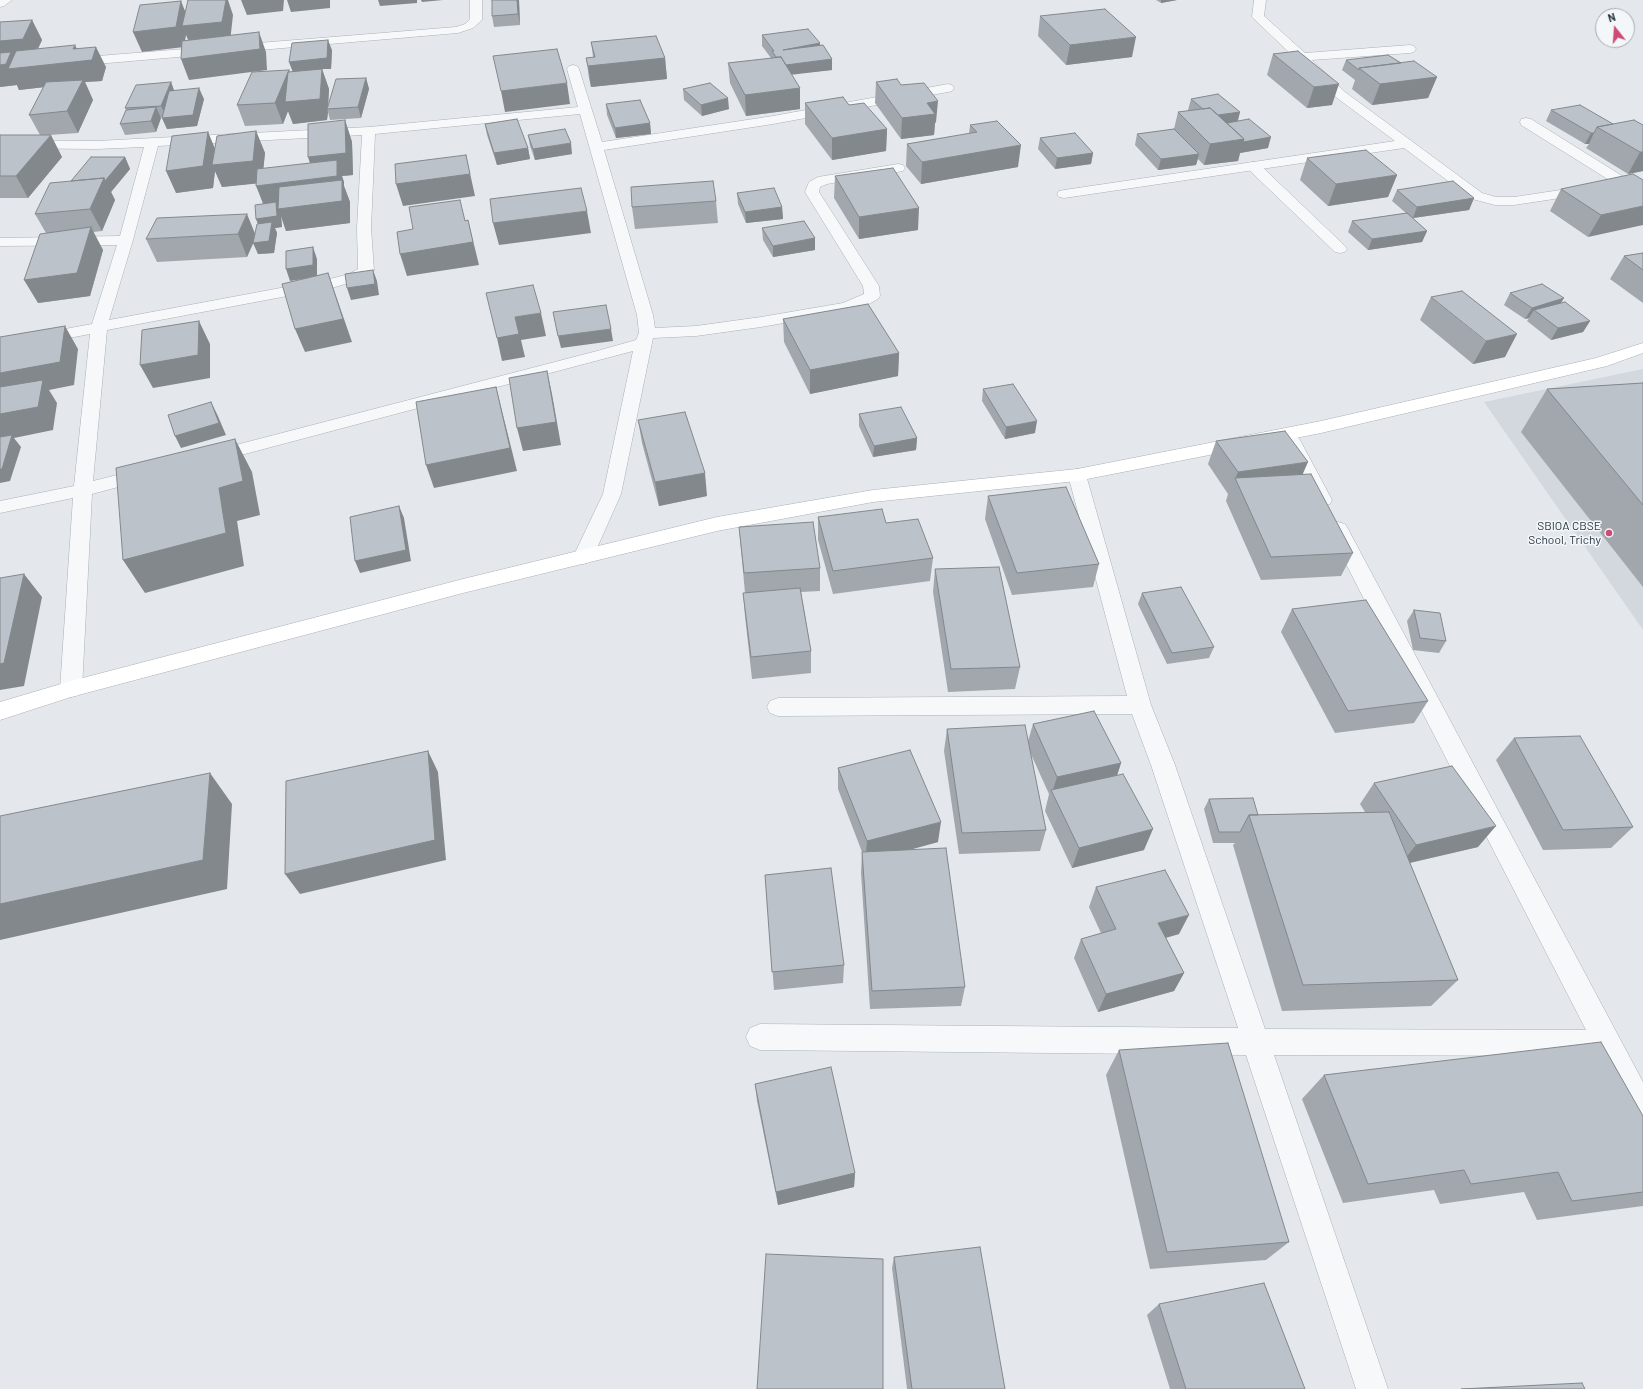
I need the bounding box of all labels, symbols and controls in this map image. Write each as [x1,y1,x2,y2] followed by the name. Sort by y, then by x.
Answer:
[1595,8,1635,48] north arrow
[1606,10,1617,24] text: N
[1528,519,1601,547] place label: SBIOA CBSE School, Trichy
[1604,528,1614,538] marker: SBIOA CBSE School, Trichy

